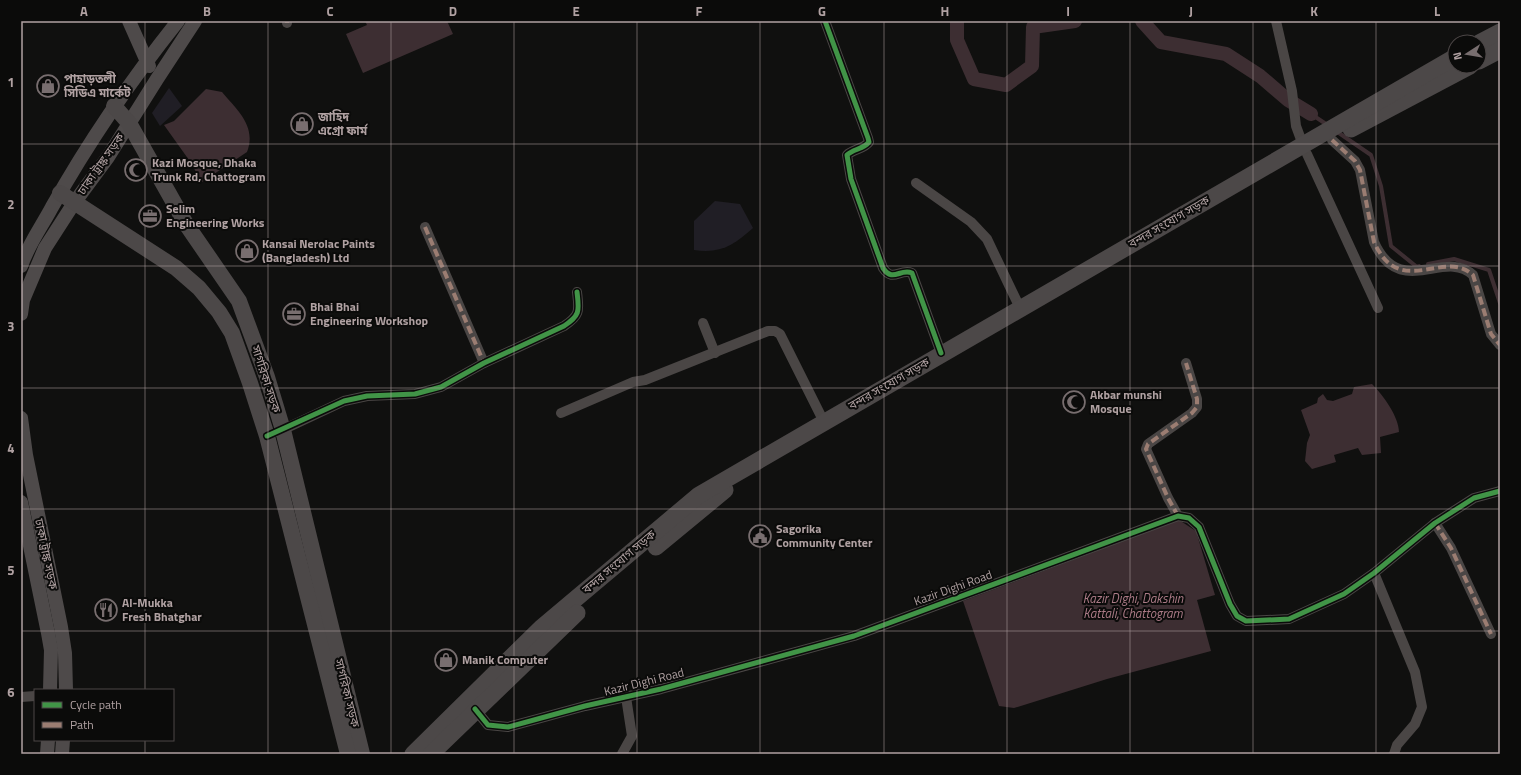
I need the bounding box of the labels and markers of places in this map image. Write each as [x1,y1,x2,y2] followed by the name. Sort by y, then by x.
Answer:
[63,69,131,102] place label: পাহাড়তলী সিডিএ মার্কেট
[35,73,61,99] shop icon: পাহাড়তলী সিডিএ মার্কেট
[317,107,369,140] place label: জাহিদ এগ্রো ফার্ম
[289,111,315,137] shop icon: জাহিদ এগ্রো ফার্ম
[152,153,265,186] place label: Kazi Mosque, Dhaka Trunk Rd, Chattogram
[123,157,149,183] mosque icon: Kazi Mosque, Dhaka Trunk Rd, Chattogram
[166,199,265,232] place label: Selim Engineering Works
[137,203,163,229] office icon: Selim Engineering Works
[262,234,375,267] place label: Kansai Nerolac Paints (Bangladesh) Ltd
[234,238,260,264] shop icon: Kansai Nerolac Paints (Bangladesh) Ltd
[310,297,429,330] place label: Bhai Bhai Engineering Workshop
[281,301,307,327] office icon: Bhai Bhai Engineering Workshop
[1090,385,1162,418] place label: Akbar munshi Mosque
[1061,389,1087,415] mosque icon: Akbar munshi Mosque
[776,519,873,552] place label: Sagorika Community Center
[747,523,773,549] public building icon: Sagorika Community Center
[122,593,202,626] place label: Al-Mukka Fresh Bhatghar
[93,597,119,623] restaurant icon: Al-Mukka Fresh Bhatghar
[433,647,459,673] shop icon: Manik Computer
[462,650,549,669] place label: Manik Computer

